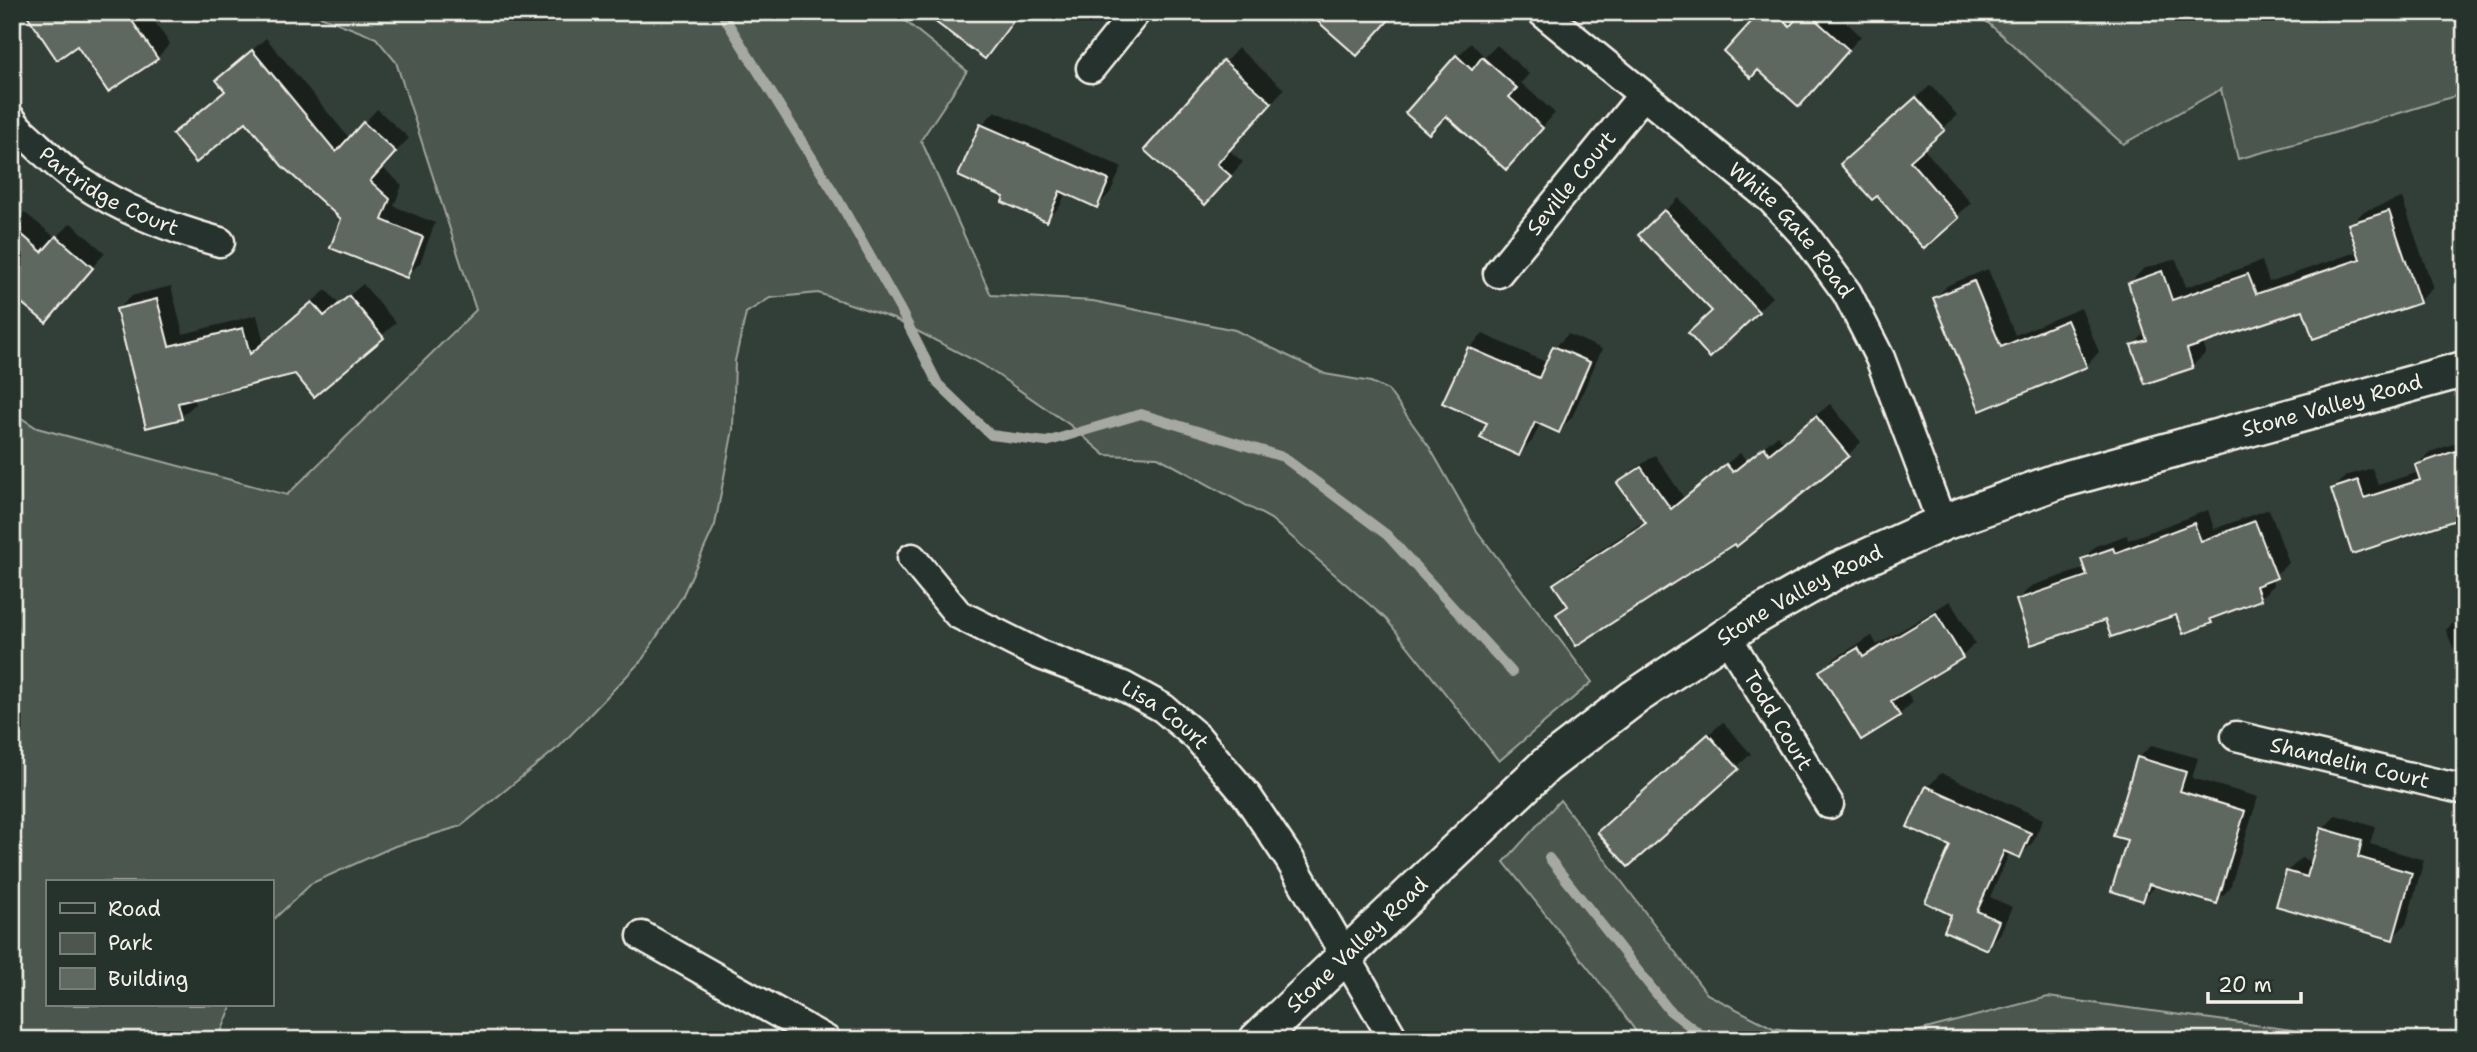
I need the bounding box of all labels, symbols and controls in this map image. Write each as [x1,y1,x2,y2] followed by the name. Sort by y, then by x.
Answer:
[1520,125,1622,241] street label: Seville Court
[33,140,182,242] street label: Partridge Court
[1722,156,1860,304] street label: White Gate Road
[2238,367,2425,444] street label: Stone Valley Road
[1711,538,1887,652] street label: Stone Valley Road
[1737,665,1819,776] street label: Todd Court
[1116,674,1216,755] street label: Lisa Court
[2267,731,2432,795] street label: Shandelin Court
[1280,871,1434,1019] street label: Stone Valley Road
[46,880,273,1006] legend
[108,895,161,923] text: Road
[108,929,153,957] text: Park
[2208,961,2300,1005] scale bar
[108,965,188,993] text: Building
[2218,971,2272,999] text: 20 m

